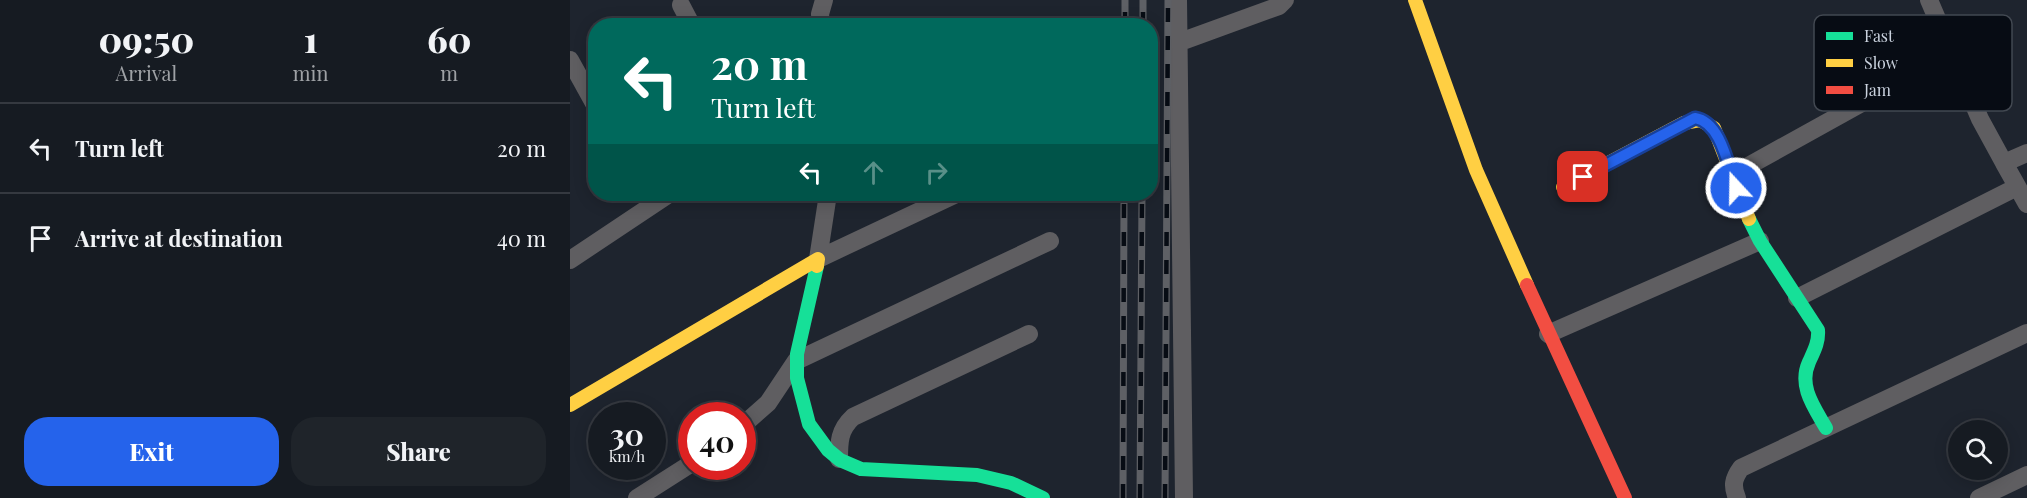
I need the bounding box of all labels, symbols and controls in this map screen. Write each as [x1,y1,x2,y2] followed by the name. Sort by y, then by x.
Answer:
[99,14,194,62] text: 09:50
[304,14,318,62] text: 1
[427,14,471,62] text: 60
[1814,15,2012,111] legend
[1864,25,1894,46] text: Fast
[711,35,808,91] text: 20 m
[612,42,690,120] icon: left
[1864,52,1899,73] text: Slow
[116,59,177,86] text: Arrival
[293,59,328,86] text: min
[440,59,458,86] text: m
[1863,79,1891,100] text: Jam
[711,89,815,125] text: Turn left
[24,132,57,165] icon: left
[75,133,164,163] text: Turn left
[497,133,546,163] text: 20 m
[1557,151,1608,202] pin
[794,156,827,189] icon: left
[857,156,890,189] icon: ahead
[920,156,953,189] icon: right
[1704,156,1768,220] position arrow
[1566,160,1599,193] icon: arrive
[24,222,57,255] icon: arrive
[75,223,283,253] text: Arrive at destination
[497,223,546,253] text: 40 m
[678,402,756,480] speed limit sign: 40
[610,414,644,454] text: 30
[24,417,279,486] button: Exit
[291,417,546,486] button: Share
[1948,420,2008,480] map controls
[1948,420,2008,480] button: search
[609,446,645,466] text: km/h

